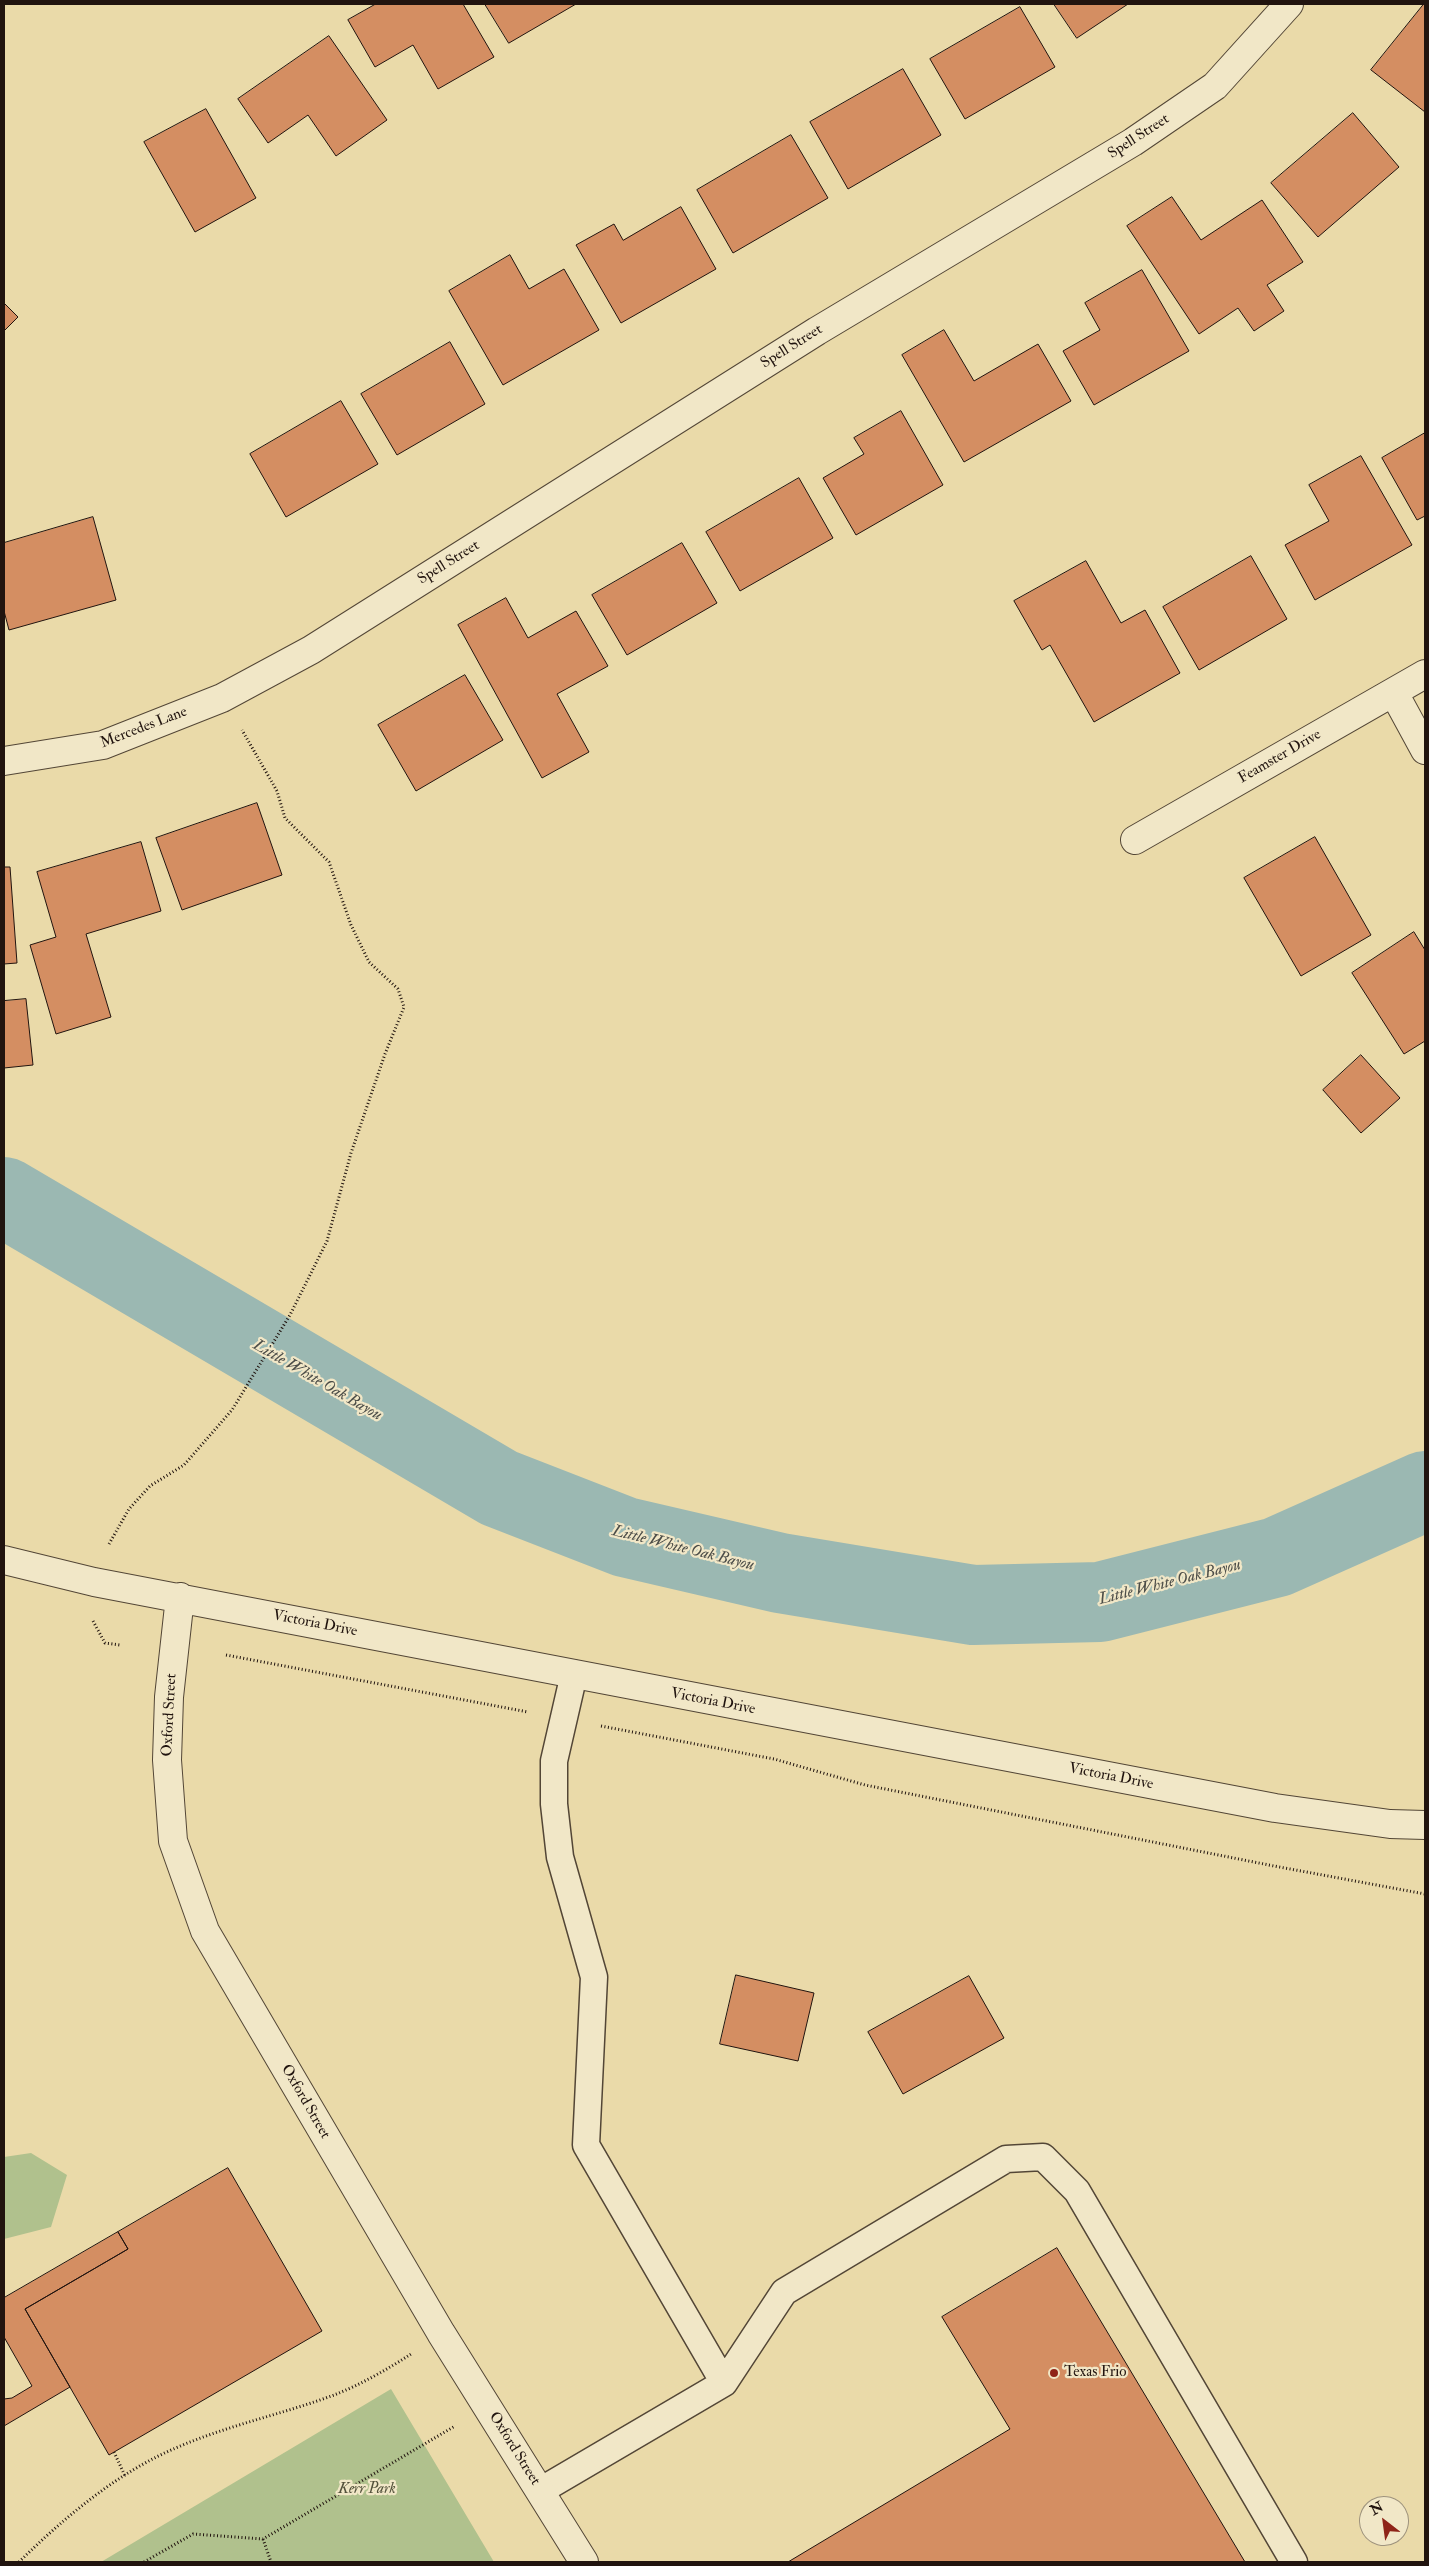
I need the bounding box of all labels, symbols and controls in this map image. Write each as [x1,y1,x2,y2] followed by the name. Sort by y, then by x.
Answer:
[1105,111,1173,163] street label: Spell Street
[758,321,826,373] street label: Spell Street
[415,537,483,589] street label: Spell Street
[98,703,190,753] street label: Mercedes Lane
[1235,726,1325,788] street label: Feamster Drive
[249,1336,385,1426] water label: Little White Oak Bayou
[610,1522,756,1576] water label: Little White Oak Bayou
[1097,1556,1243,1610] water label: Little White Oak Bayou
[271,1607,359,1641] street label: Victoria Drive
[159,1673,181,1757] street label: Oxford Street
[669,1685,757,1719] street label: Victoria Drive
[1067,1760,1155,1794] street label: Victoria Drive
[276,2062,334,2142] street label: Oxford Street
[1064,2364,1126,2382] place label: Texas Frio
[1048,2367,1060,2379] marker: Texas Frio
[484,2409,544,2489] street label: Oxford Street
[338,2481,396,2499] park label: Kerr Park
[1359,2496,1409,2546] north arrow
[1367,2498,1386,2519] text: N

